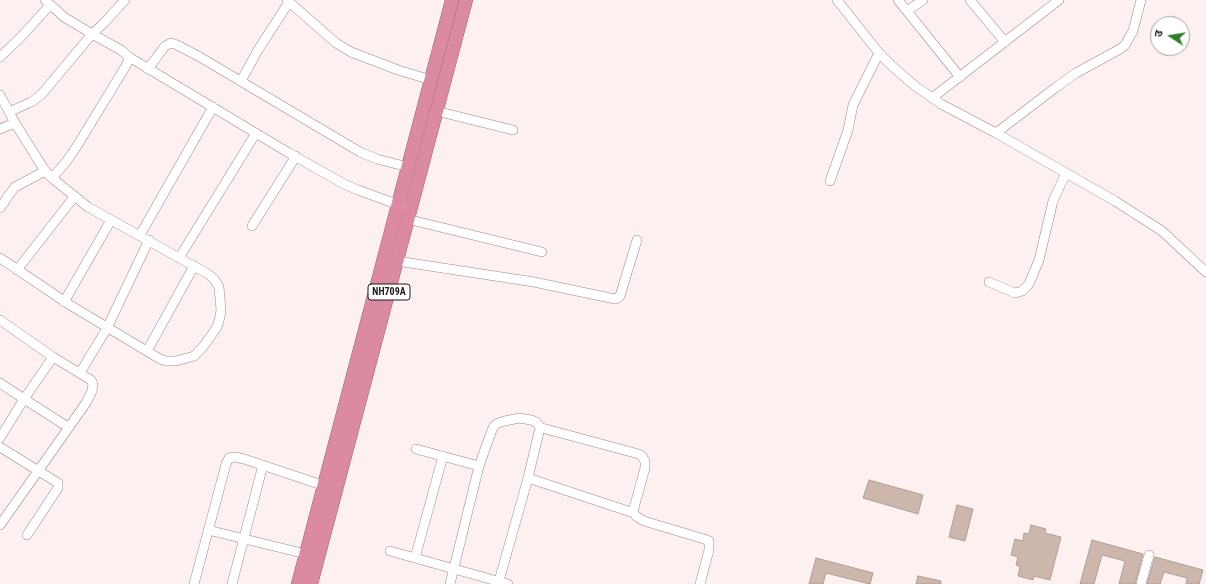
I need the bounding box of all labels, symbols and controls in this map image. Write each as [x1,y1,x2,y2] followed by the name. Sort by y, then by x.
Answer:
[1150,16,1190,56] north arrow
[1152,29,1166,38] text: उ
[368,284,410,300] road number: NH709A

